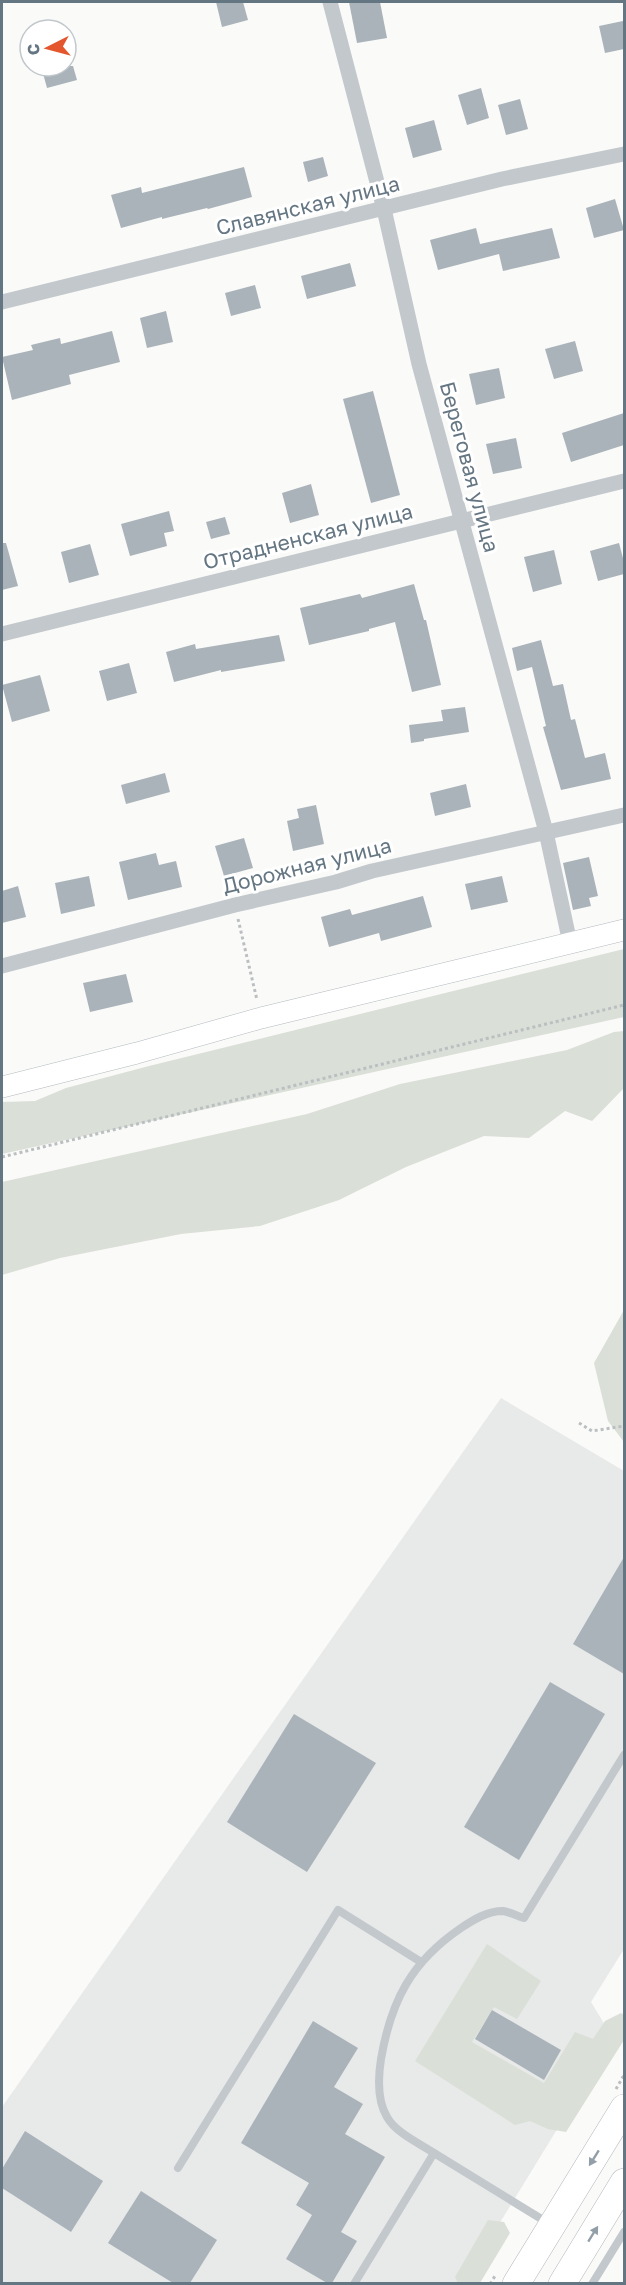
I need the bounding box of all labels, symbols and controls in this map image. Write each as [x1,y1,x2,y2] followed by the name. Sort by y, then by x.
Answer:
[18,18,78,78] north arrow
[23,43,44,56] text: С
[213,170,402,240] street label: Славянская улица
[435,378,505,555] street label: Береговая улица
[200,497,415,575] street label: Отрадненская улица
[220,831,394,899] street label: Дорожная улица
[588,2150,599,2166] one-way arrow
[587,2226,598,2242] one-way arrow

